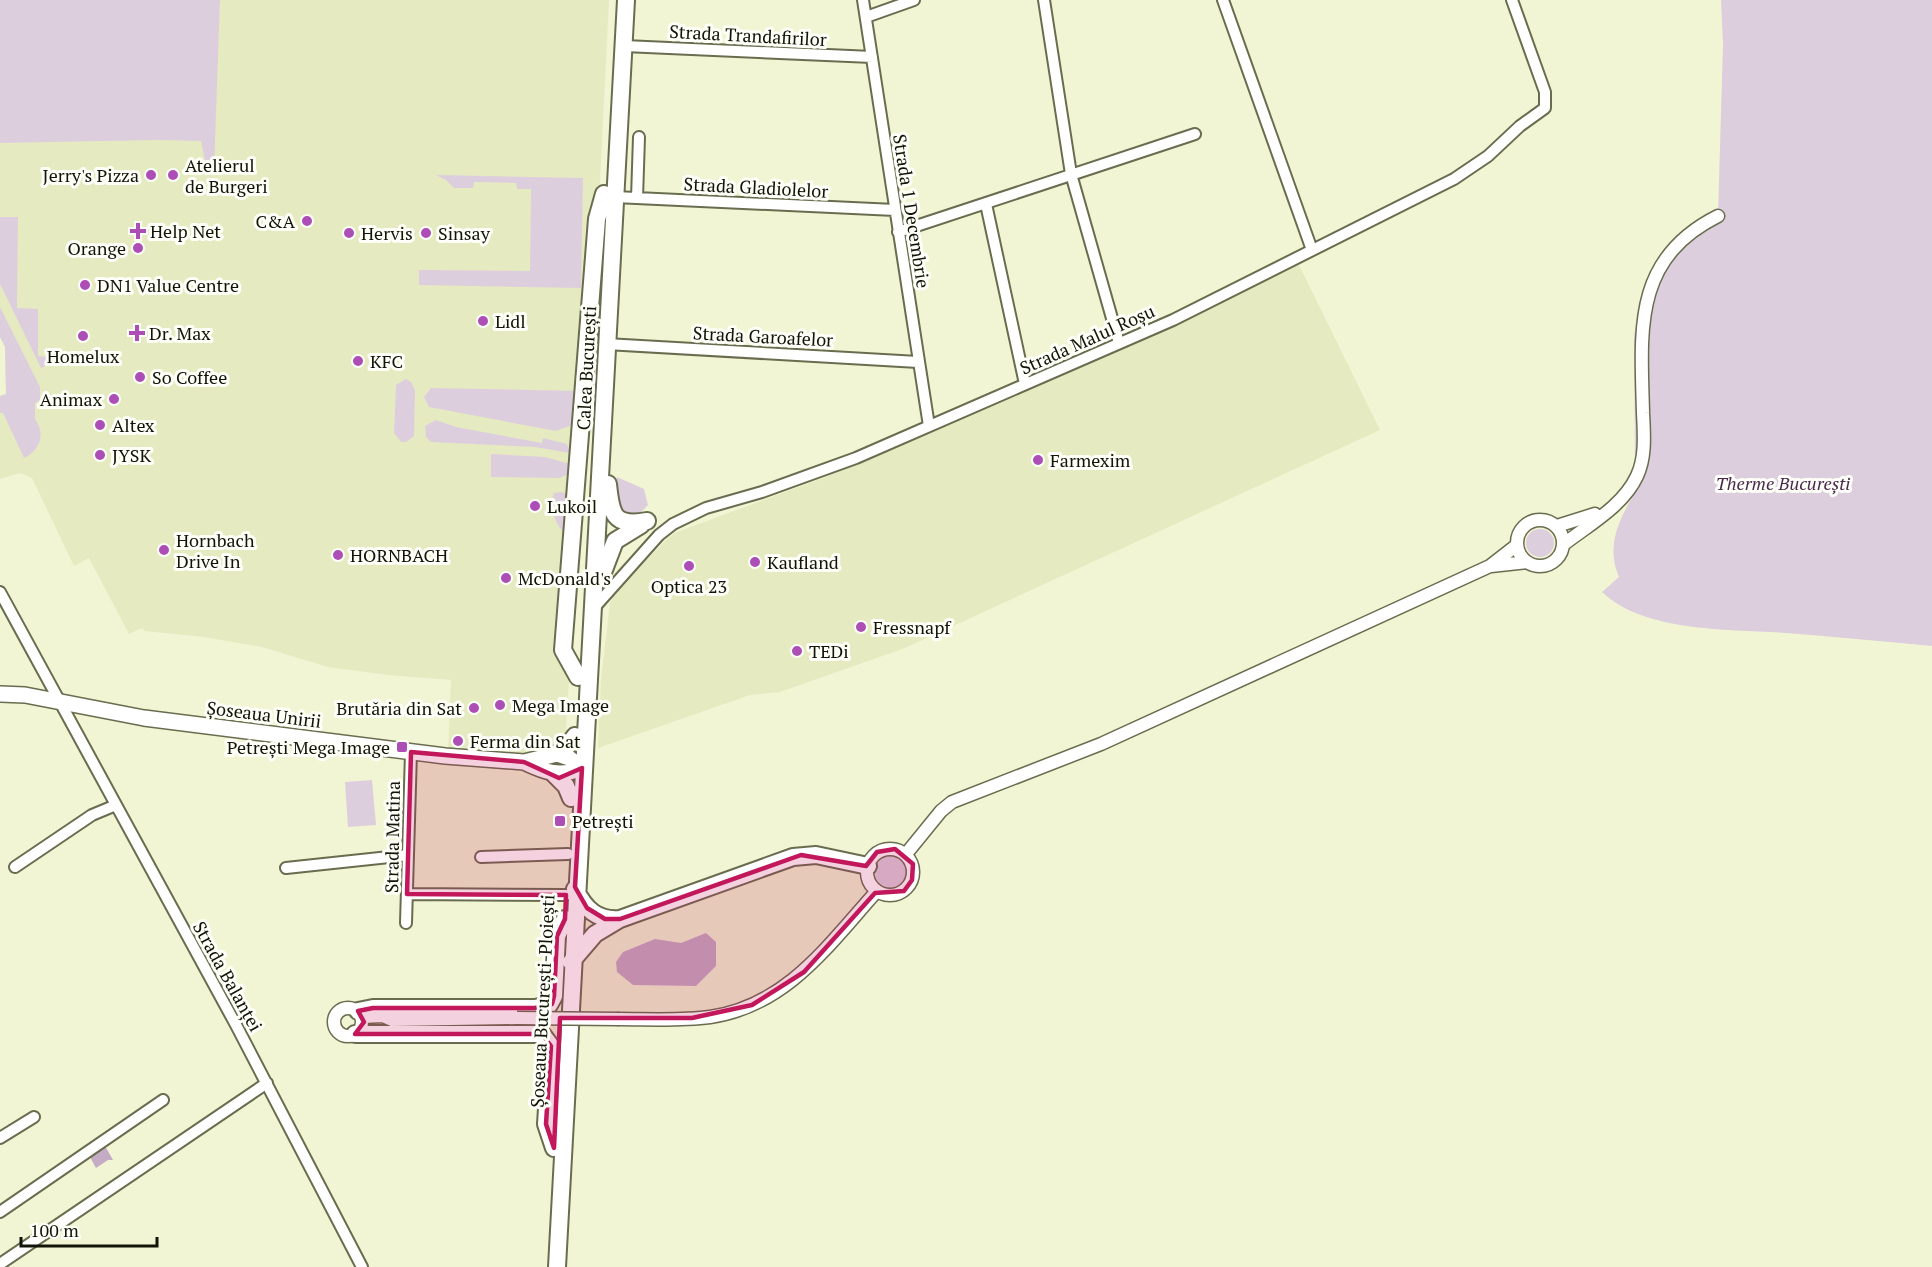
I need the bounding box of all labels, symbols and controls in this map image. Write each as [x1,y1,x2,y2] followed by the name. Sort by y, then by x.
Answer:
[669,19,827,51] street label: Strada Trandafirilor
[888,132,936,290] street label: Strada 1 Decembrie
[185,153,268,198] place label: Atelierul de Burgeri
[43,163,139,187] place label: Jerry's Pizza
[144,168,158,182] marker: Jerry's Pizza
[166,168,180,182] marker: Atelierul de Burgeri
[683,171,829,203] street label: Strada Gladiolelor
[255,209,296,233] place label: C&A
[300,214,314,228] marker: C&A
[150,219,221,243] place label: Help Net
[361,221,413,245] place label: Hervis
[438,221,491,245] place label: Sinsay
[131,224,145,238] marker: Help Net
[342,226,356,240] marker: Hervis
[419,226,433,240] marker: Sinsay
[67,236,126,260] place label: Orange
[131,241,145,255] marker: Orange
[97,273,239,297] place label: DN1 Value Centre
[78,278,92,292] marker: DN1 Value Centre
[1016,299,1158,379] street label: Strada Malul Roșu
[571,305,601,431] street label: Calea București
[495,309,526,333] place label: Lidl
[476,314,490,328] marker: Lidl
[692,320,834,352] street label: Strada Garoafelor
[149,321,211,345] place label: Dr. Max
[130,326,144,340] marker: Dr. Max
[76,329,90,343] marker: Homelux
[47,344,120,368] place label: Homelux
[370,349,403,373] place label: KFC
[351,354,365,368] marker: KFC
[152,365,227,389] place label: So Coffee
[133,370,147,384] marker: So Coffee
[40,387,103,411] place label: Animax
[107,392,121,406] marker: Animax
[112,413,155,437] place label: Altex
[93,418,107,432] marker: Altex
[112,443,151,467] place label: JYSK
[93,448,107,462] marker: JYSK
[1050,448,1131,472] place label: Farmexim
[1031,453,1045,467] marker: Farmexim
[1716,471,1850,495] park label: Therme București
[547,494,597,518] place label: Lukoil
[528,499,542,513] marker: Lukoil
[176,528,255,573] place label: Hornbach Drive In
[157,543,171,557] marker: Hornbach Drive In
[350,543,448,567] place label: HORNBACH
[331,548,345,562] marker: HORNBACH
[767,550,839,574] place label: Kaufland
[748,555,762,569] marker: Kaufland
[682,559,696,573] marker: Optica 23
[518,566,611,590] place label: McDonald's
[499,571,513,585] marker: McDonald's
[651,574,727,598] place label: Optica 23
[873,615,952,639] place label: Fressnapf
[854,620,868,634] marker: Fressnapf
[809,639,849,663] place label: TEDi
[790,644,804,658] marker: TEDi
[512,693,609,717] place label: Mega Image
[205,695,323,733] street label: Șoseaua Unirii
[336,696,462,720] place label: Brutăria din Sat
[493,698,507,712] marker: Mega Image
[467,701,481,715] marker: Brutăria din Sat
[470,729,581,753] place label: Ferma din Sat
[451,734,465,748] marker: Ferma din Sat
[227,735,390,759] place label: Petrești Mega Image
[395,740,409,754] marker: Petrești Mega Image
[379,781,405,893] street label: Strada Matina
[572,809,634,833] place label: Petrești
[553,814,567,828] marker: Petrești
[524,894,560,1108] street label: Șoseaua București-Ploiești
[188,917,268,1035] street label: Strada Balanței
[21,1210,158,1248] scale bar
[30,1218,79,1242] text: 100 m

